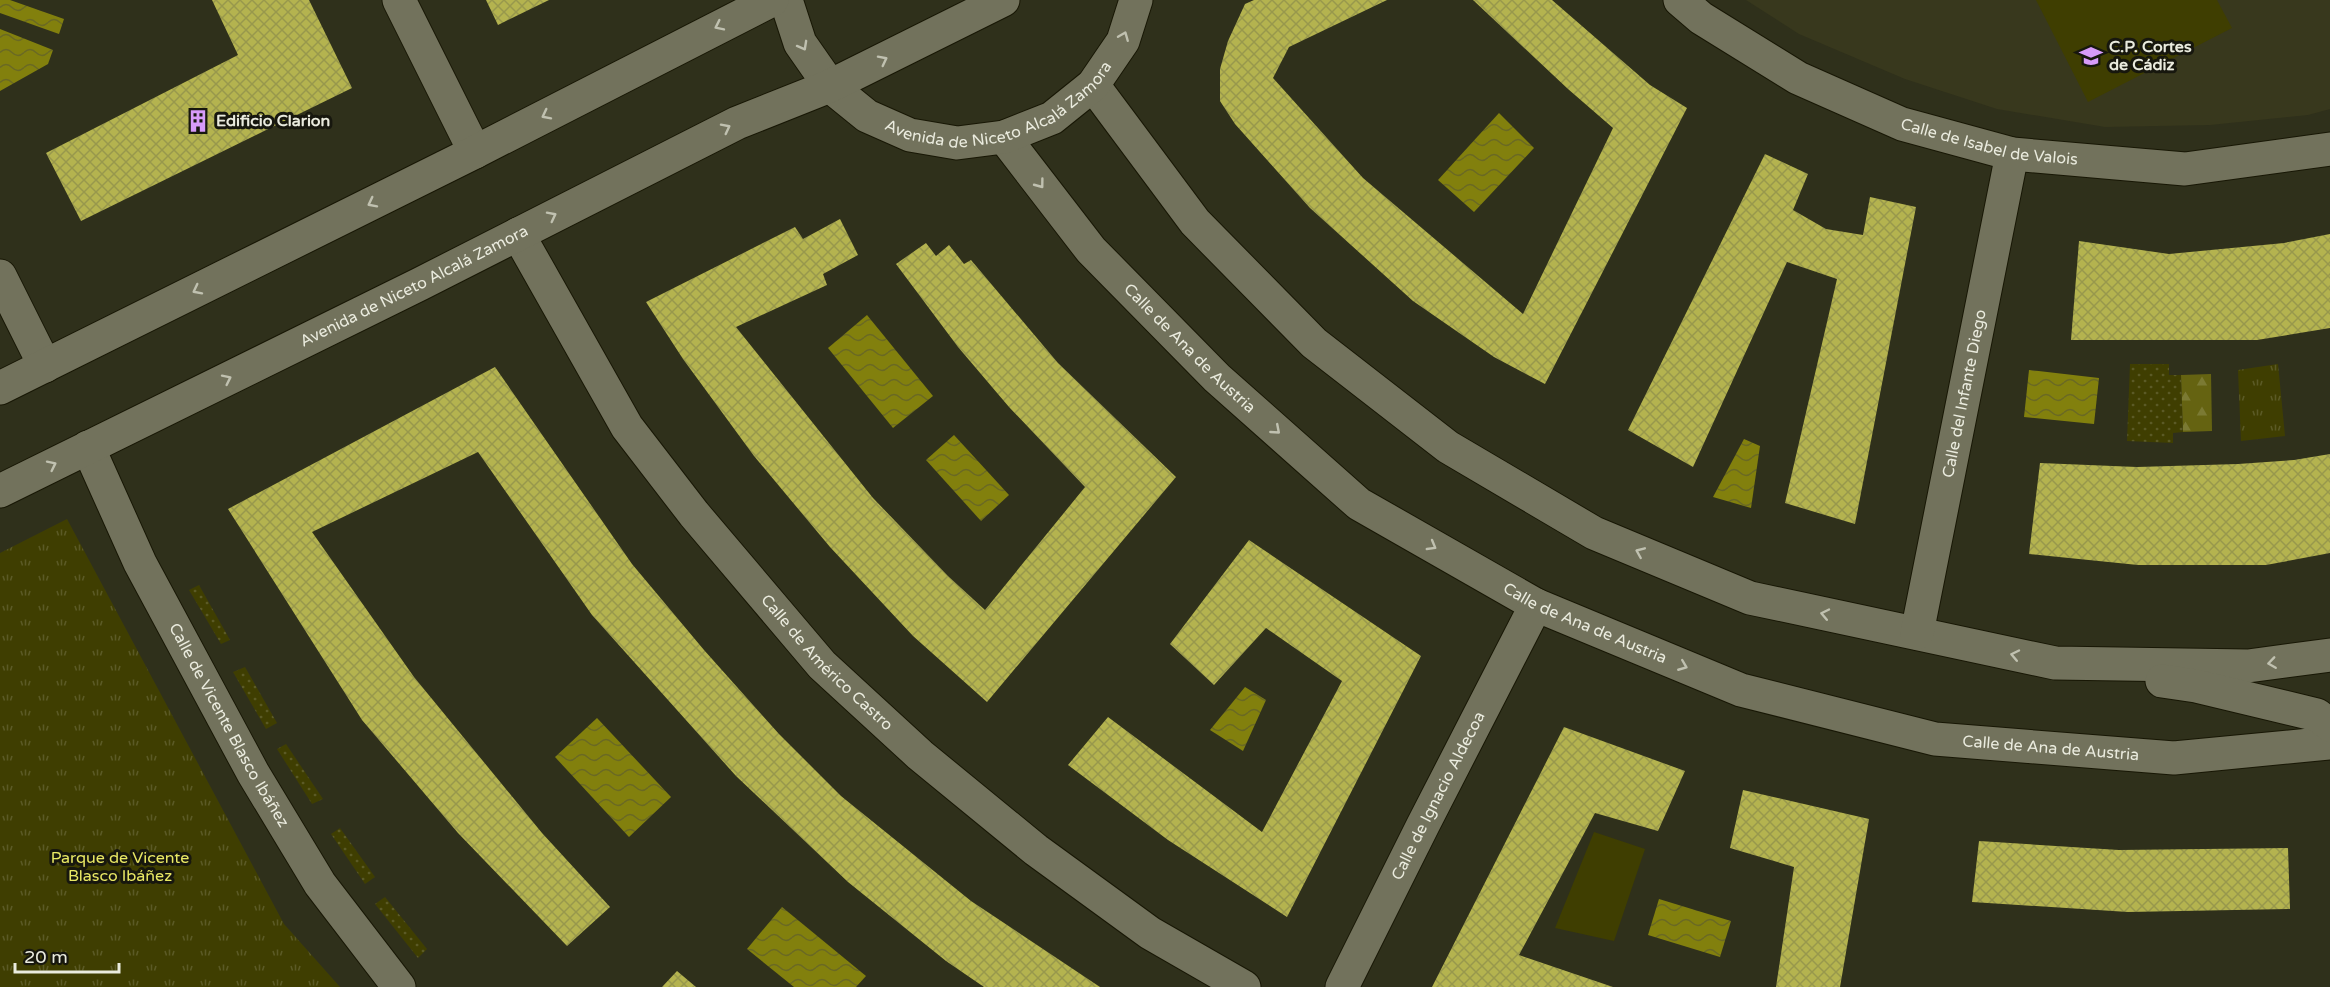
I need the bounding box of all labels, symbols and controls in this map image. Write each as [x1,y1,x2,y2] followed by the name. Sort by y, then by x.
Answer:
[715,18,726,30] one-way arrow
[1117,31,1129,42] one-way arrow
[2109,37,2192,75] place label: C.P. Cortes de Cádiz
[796,40,807,50] one-way arrow
[2078,43,2104,69] school or university icon: C.P. Cortes de Cádiz
[876,56,887,67] one-way arrow
[882,57,1116,153] street label: Avenida de Niceto Alcalá Zamora
[185,108,211,134] building icon: Edificio Clarion
[542,108,552,119] one-way arrow
[216,111,330,131] place label: Edificio Clarion
[1898,114,2079,170] street label: Calle de Isabel de Valois
[720,124,730,135] one-way arrow
[1033,177,1044,188] one-way arrow
[367,195,378,207] one-way arrow
[546,212,557,224] one-way arrow
[297,221,532,352] street label: Avenida de Niceto Alcalá Zamora
[1120,279,1260,418] street label: Calle de Ana de Austria
[193,283,204,294] one-way arrow
[1938,308,1991,479] street label: Calle del Infante Diego
[221,374,232,386] one-way arrow
[1269,423,1280,434] one-way arrow
[46,460,57,472] one-way arrow
[1426,538,1436,550] one-way arrow
[1636,547,1647,559] one-way arrow
[1499,578,1670,668] street label: Calle de Ana de Austria
[756,590,897,735] street label: Calle de Américo Castro
[1820,608,1830,621] one-way arrow
[164,620,293,831] street label: Calle de Vicente Blasco Ibáñez
[2011,649,2021,662] one-way arrow
[2267,656,2277,668] one-way arrow
[1677,659,1688,671] one-way arrow
[1387,708,1490,883] street label: Calle de Ignacio Aldecoa
[1962,731,2140,765] street label: Calle de Ana de Austria
[51,848,189,886] park label: Parque de Vicente Blasco Ibáñez
[15,936,118,974] scale bar
[24,946,68,968] text: 20 m

